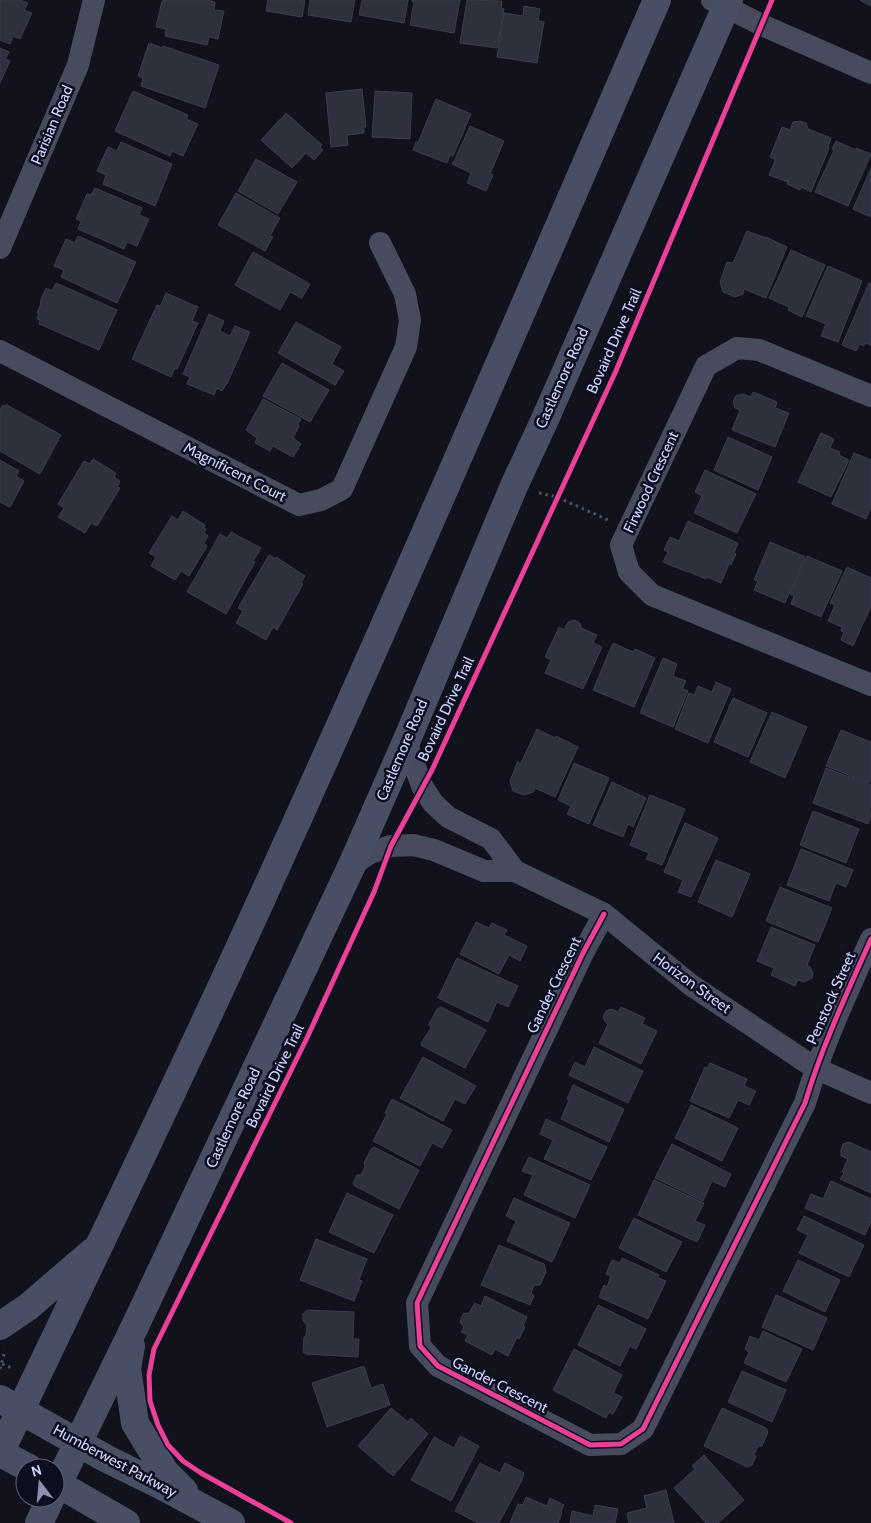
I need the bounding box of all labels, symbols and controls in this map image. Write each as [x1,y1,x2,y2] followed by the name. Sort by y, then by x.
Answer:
[27,83,77,167] street label: Parisian Road
[583,285,645,396] street label: Bovaird Drive Trail
[532,325,592,431] street label: Castlemore Road
[620,428,682,536] street label: Firwood Crescent
[181,438,289,506] street label: Magnificent Court
[414,653,478,764] street label: Bovaird Drive Trail
[373,697,431,803] street label: Castlemore Road
[523,934,585,1036] street label: Gander Crescent
[649,949,735,1017] street label: Horizon Street
[803,949,859,1047] street label: Penstock Street
[242,1021,308,1131] street label: Bovaird Drive Trail
[202,1065,264,1171] street label: Castlemore Road
[449,1353,551,1417] street label: Gander Crescent
[50,1421,180,1501] street label: Humberwest Parkway
[15,1458,65,1508] north arrow
[29,1460,44,1481] text: N

